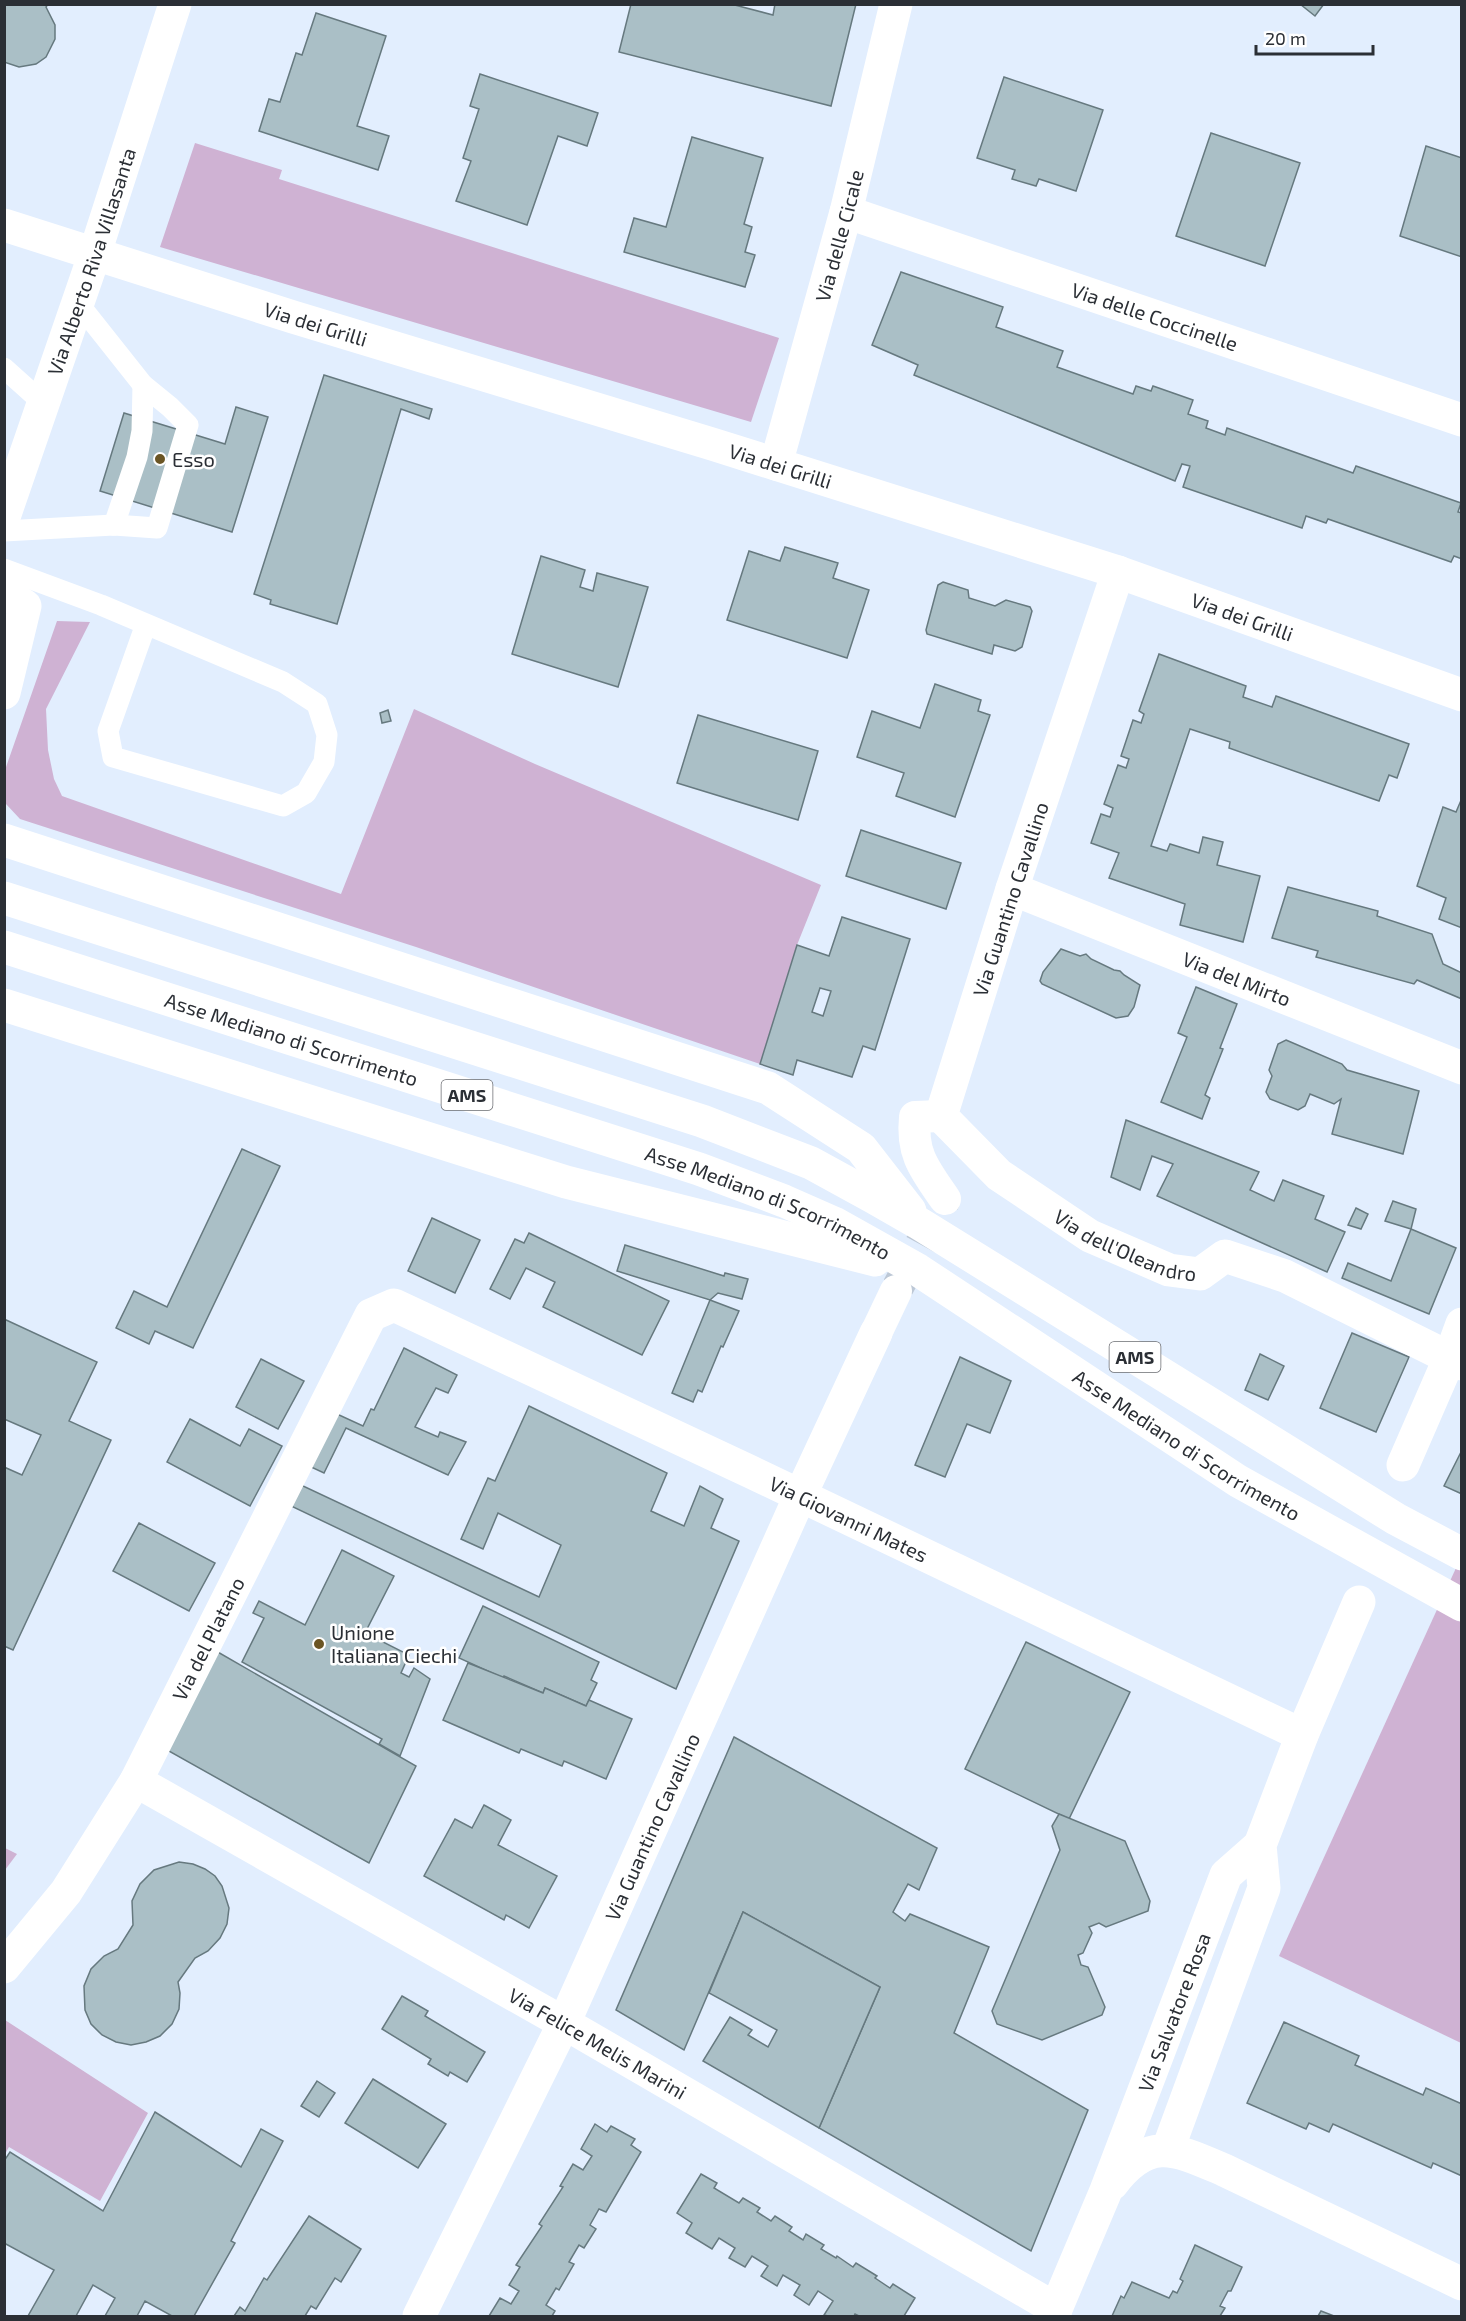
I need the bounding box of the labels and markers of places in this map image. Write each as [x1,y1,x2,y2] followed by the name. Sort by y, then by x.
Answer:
[172,447,215,471] place label: Esso
[153,452,167,466] marker: Esso
[331,1620,457,1667] place label: Unione Italiana Ciechi
[312,1637,326,1651] marker: Unione Italiana Ciechi

